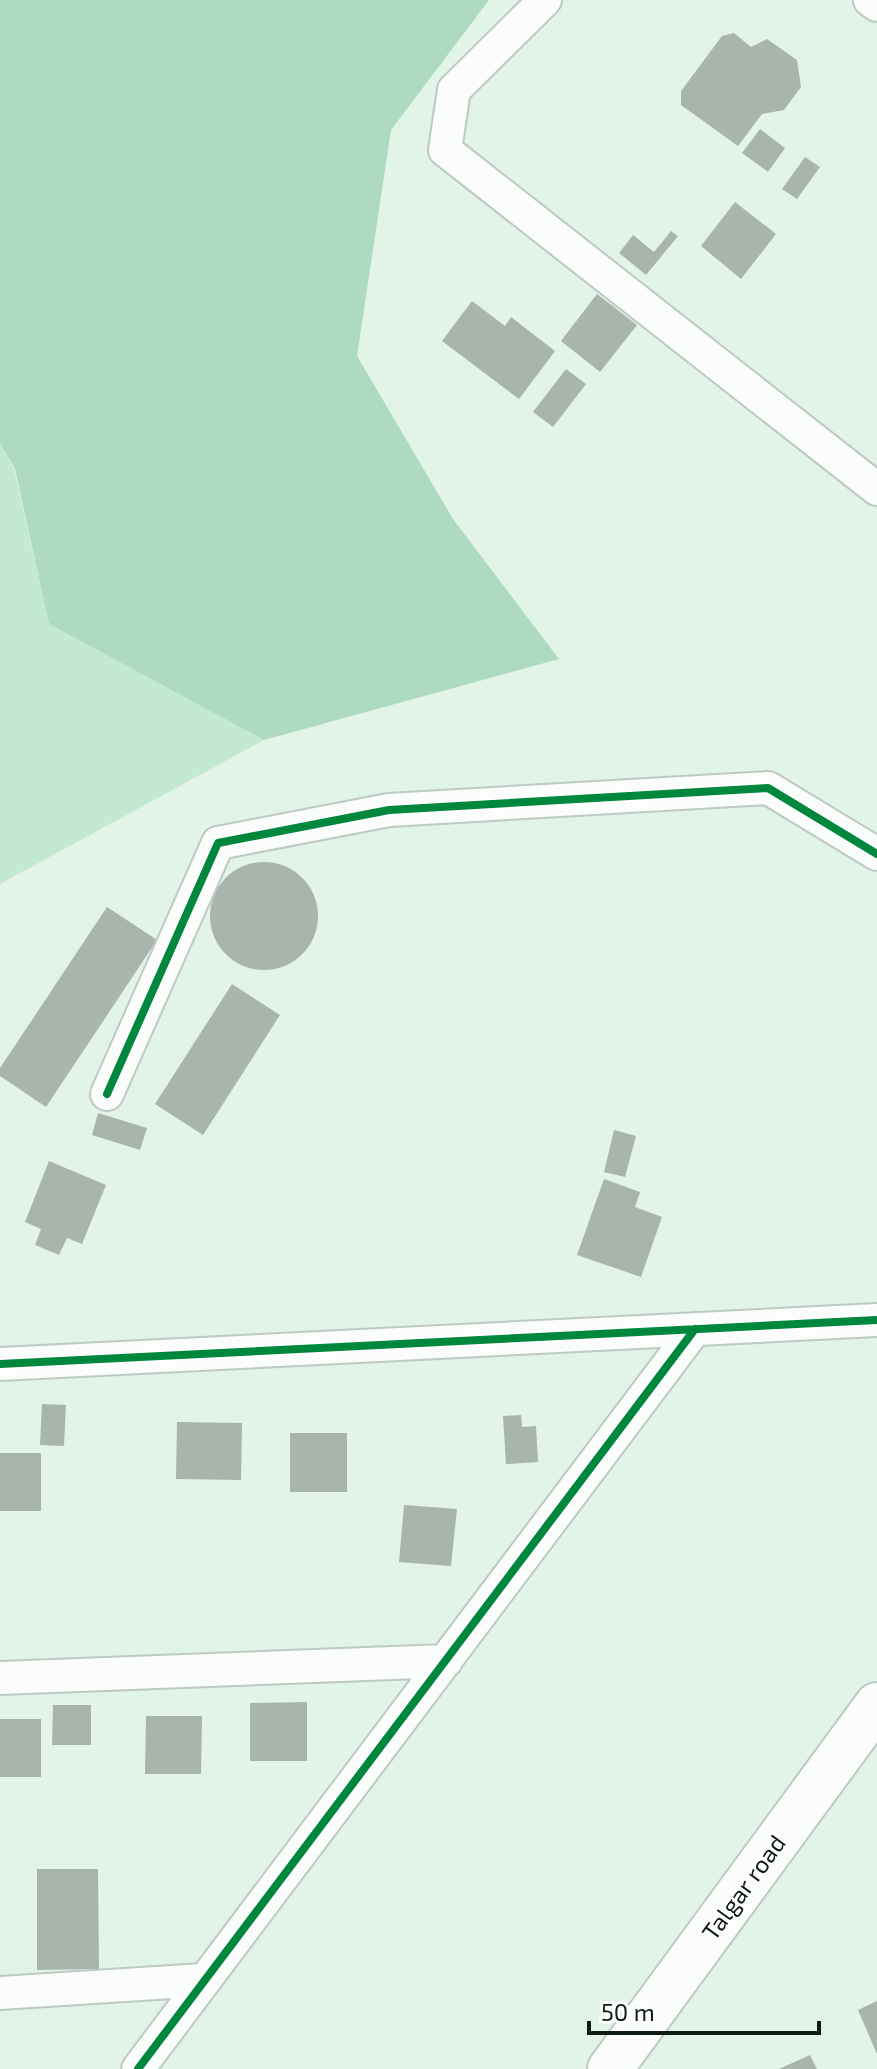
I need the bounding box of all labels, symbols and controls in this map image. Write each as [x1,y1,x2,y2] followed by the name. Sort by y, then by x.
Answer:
[695,1829,791,1945] street label: Talgar road
[589,1985,819,2035] scale bar
[601,1997,655,2026] text: 50 m

